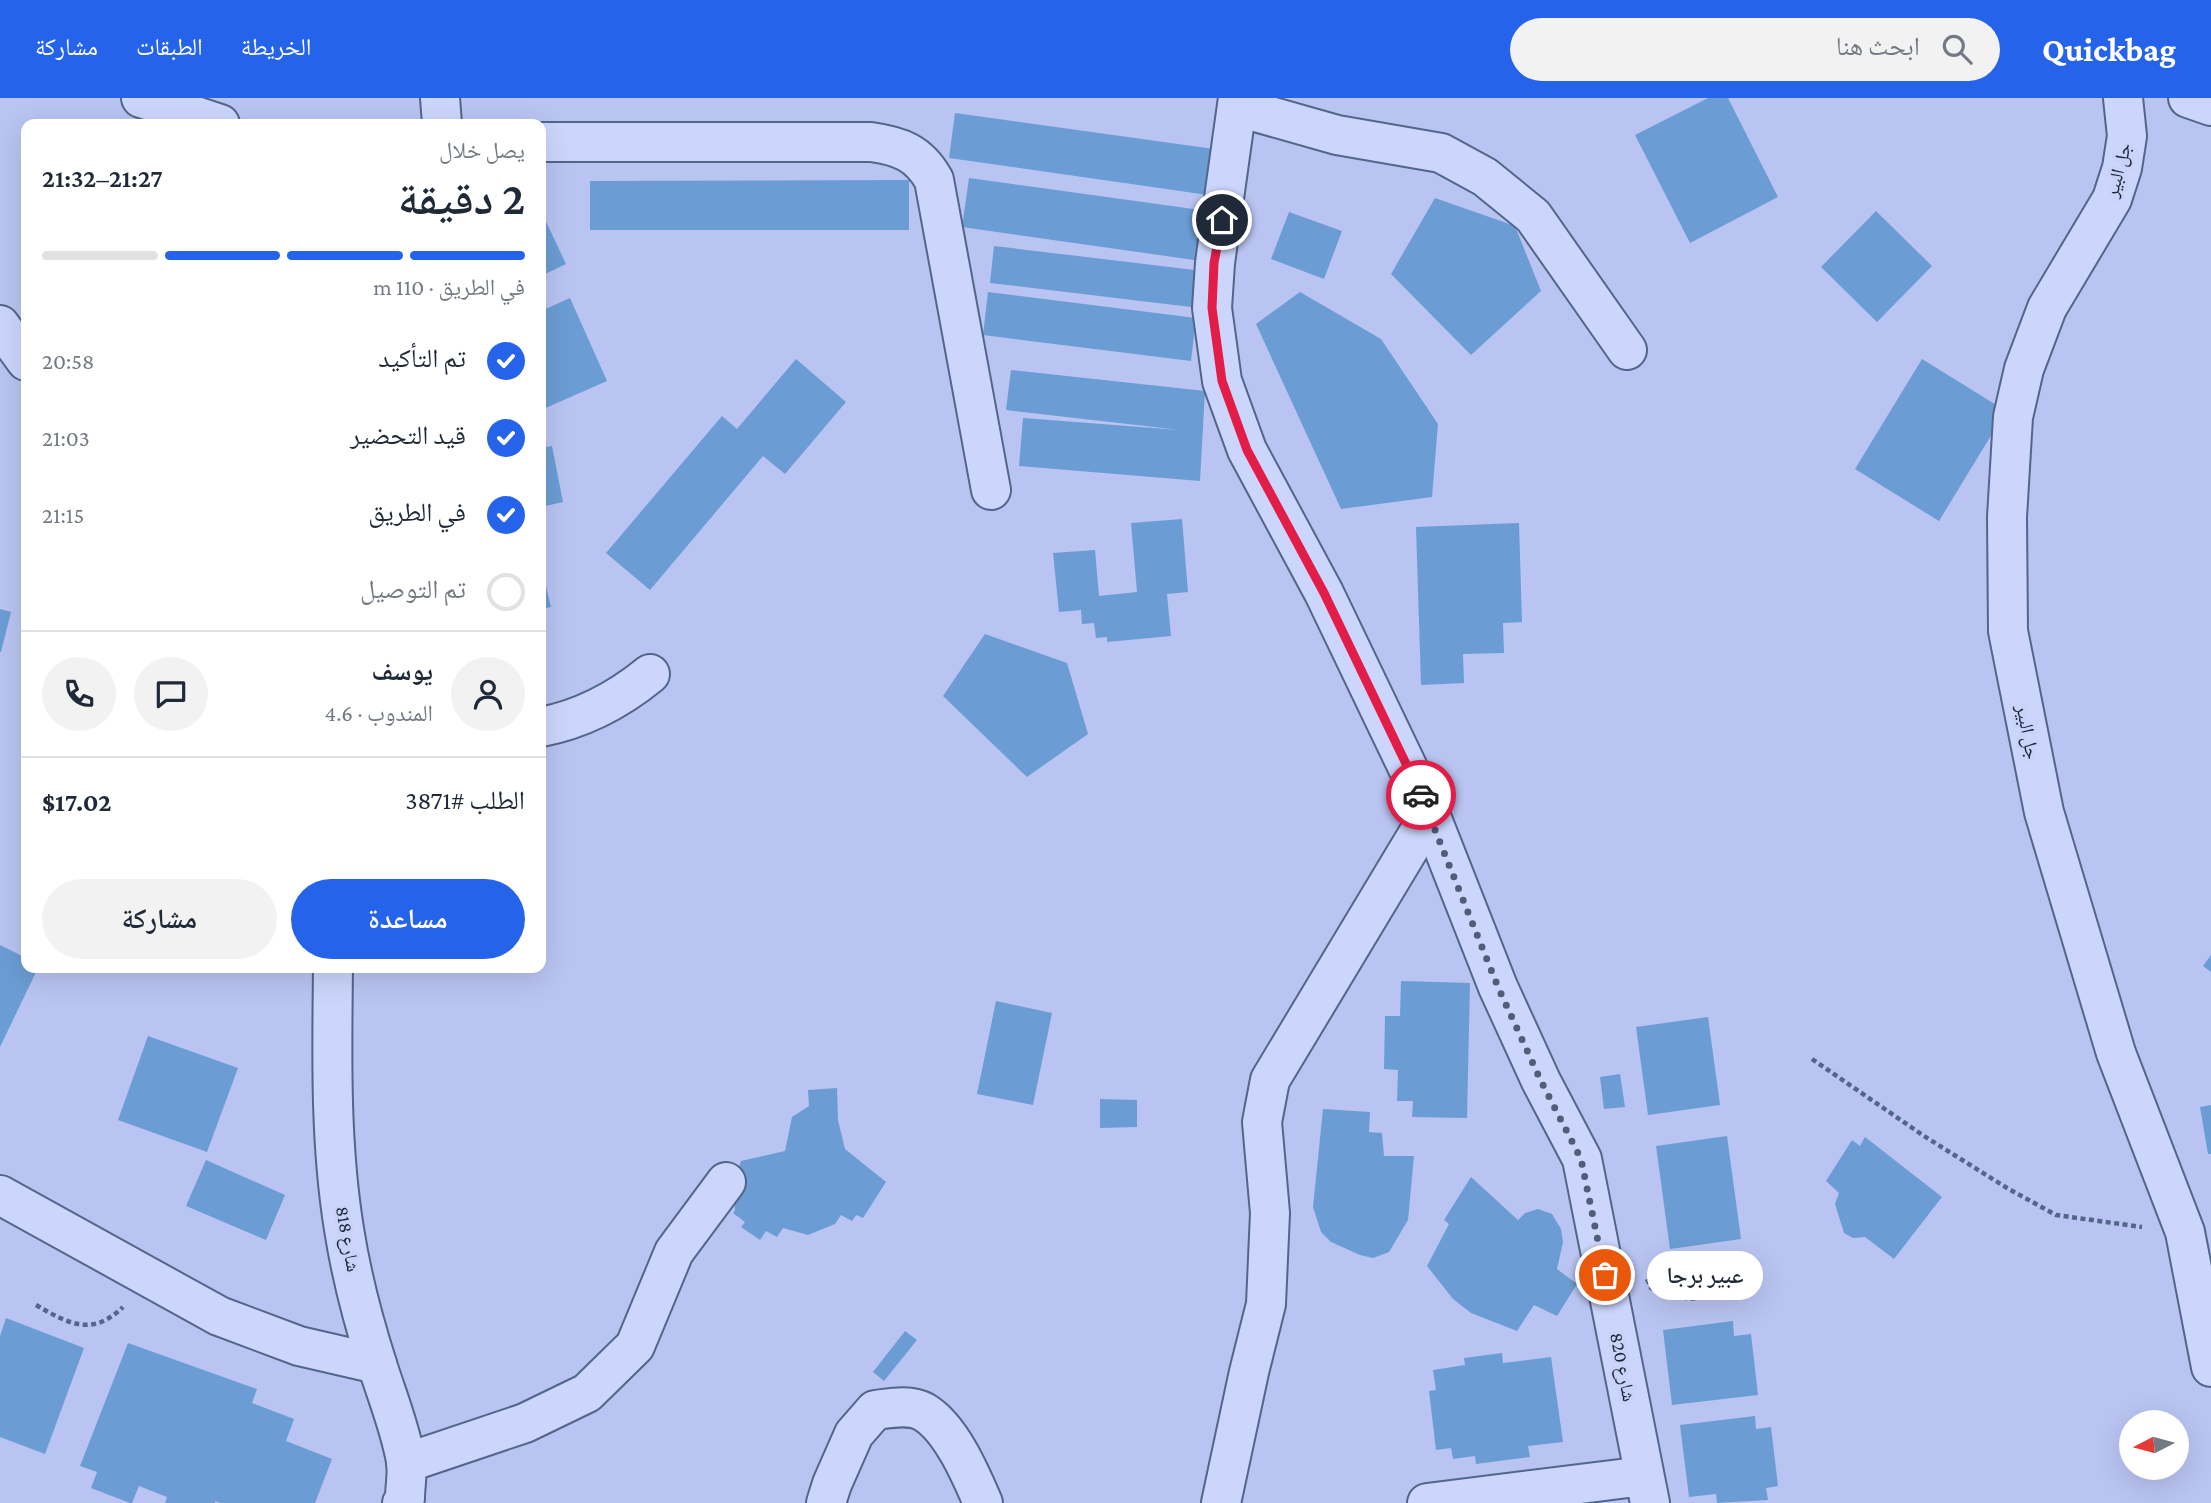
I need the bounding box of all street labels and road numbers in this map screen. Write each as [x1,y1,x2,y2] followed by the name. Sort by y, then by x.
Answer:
[2100,140,2136,201] street label: جل البير
[2011,702,2044,761] street label: جل البير
[331,1204,364,1274] street label: شارع 818
[1605,1331,1640,1403] street label: شارع 820

